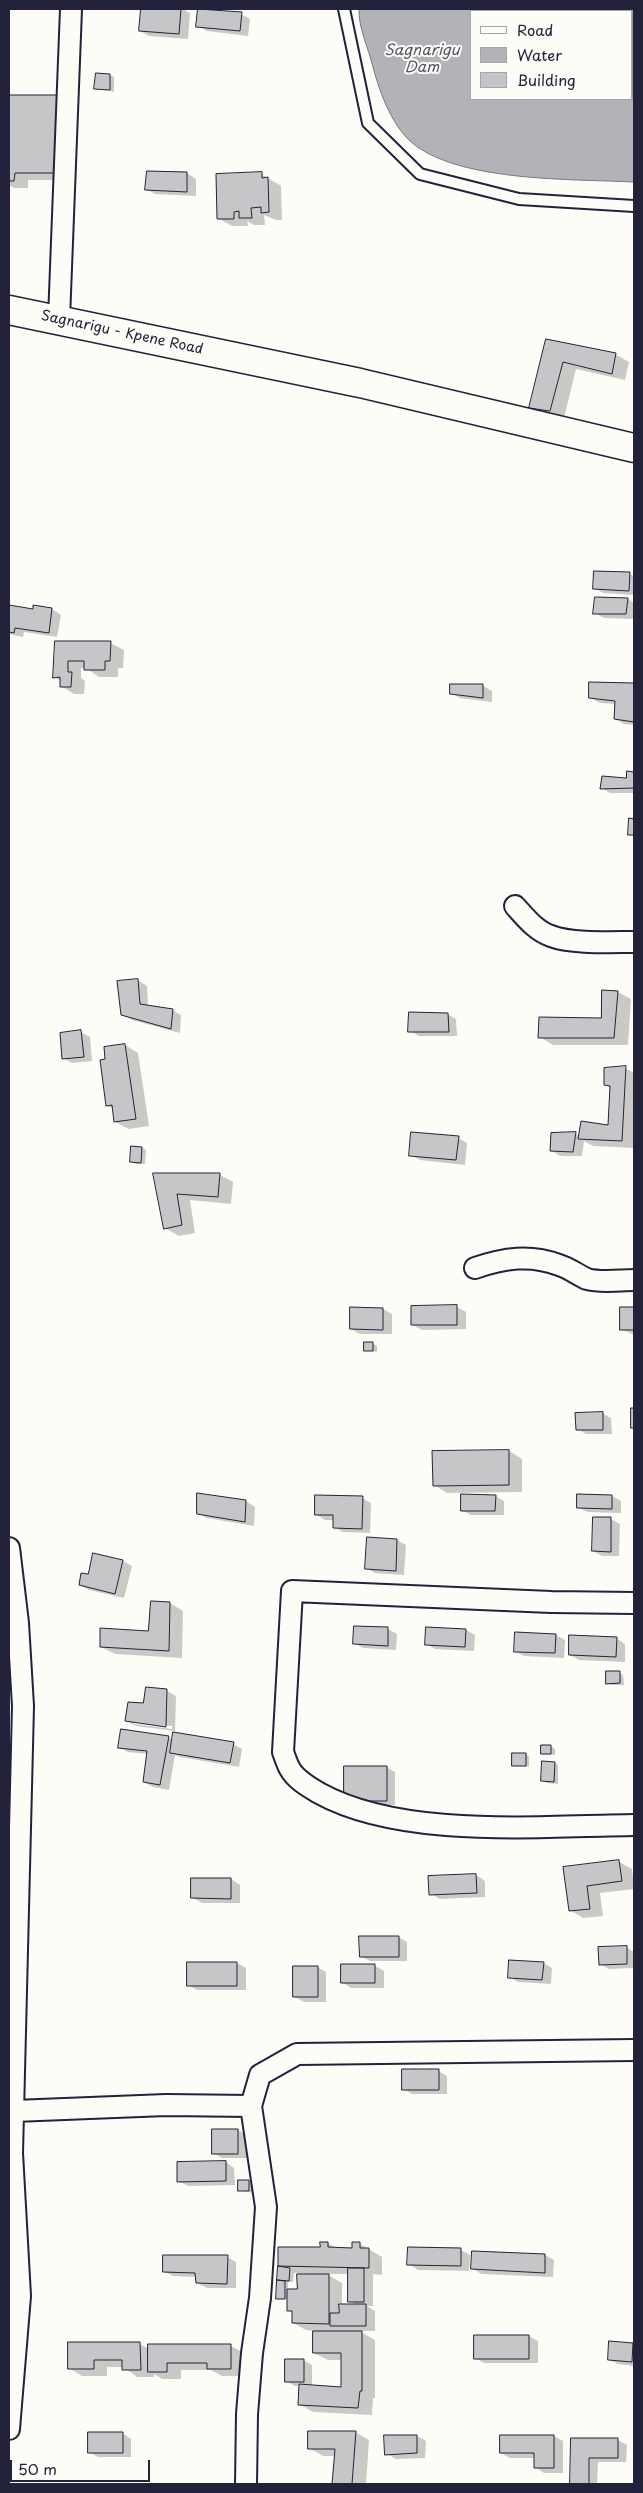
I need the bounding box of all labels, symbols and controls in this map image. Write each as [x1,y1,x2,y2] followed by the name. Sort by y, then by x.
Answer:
[470,10,633,100] legend
[517,18,553,41] text: Road
[385,42,459,77] water label: Sagnarigu Dam
[517,43,562,66] text: Water
[517,68,576,91] text: Building
[40,308,204,358] street label: Sagnarigu - Kpene Road
[12,2450,152,2482] scale bar
[18,2457,57,2480] text: 50 m

